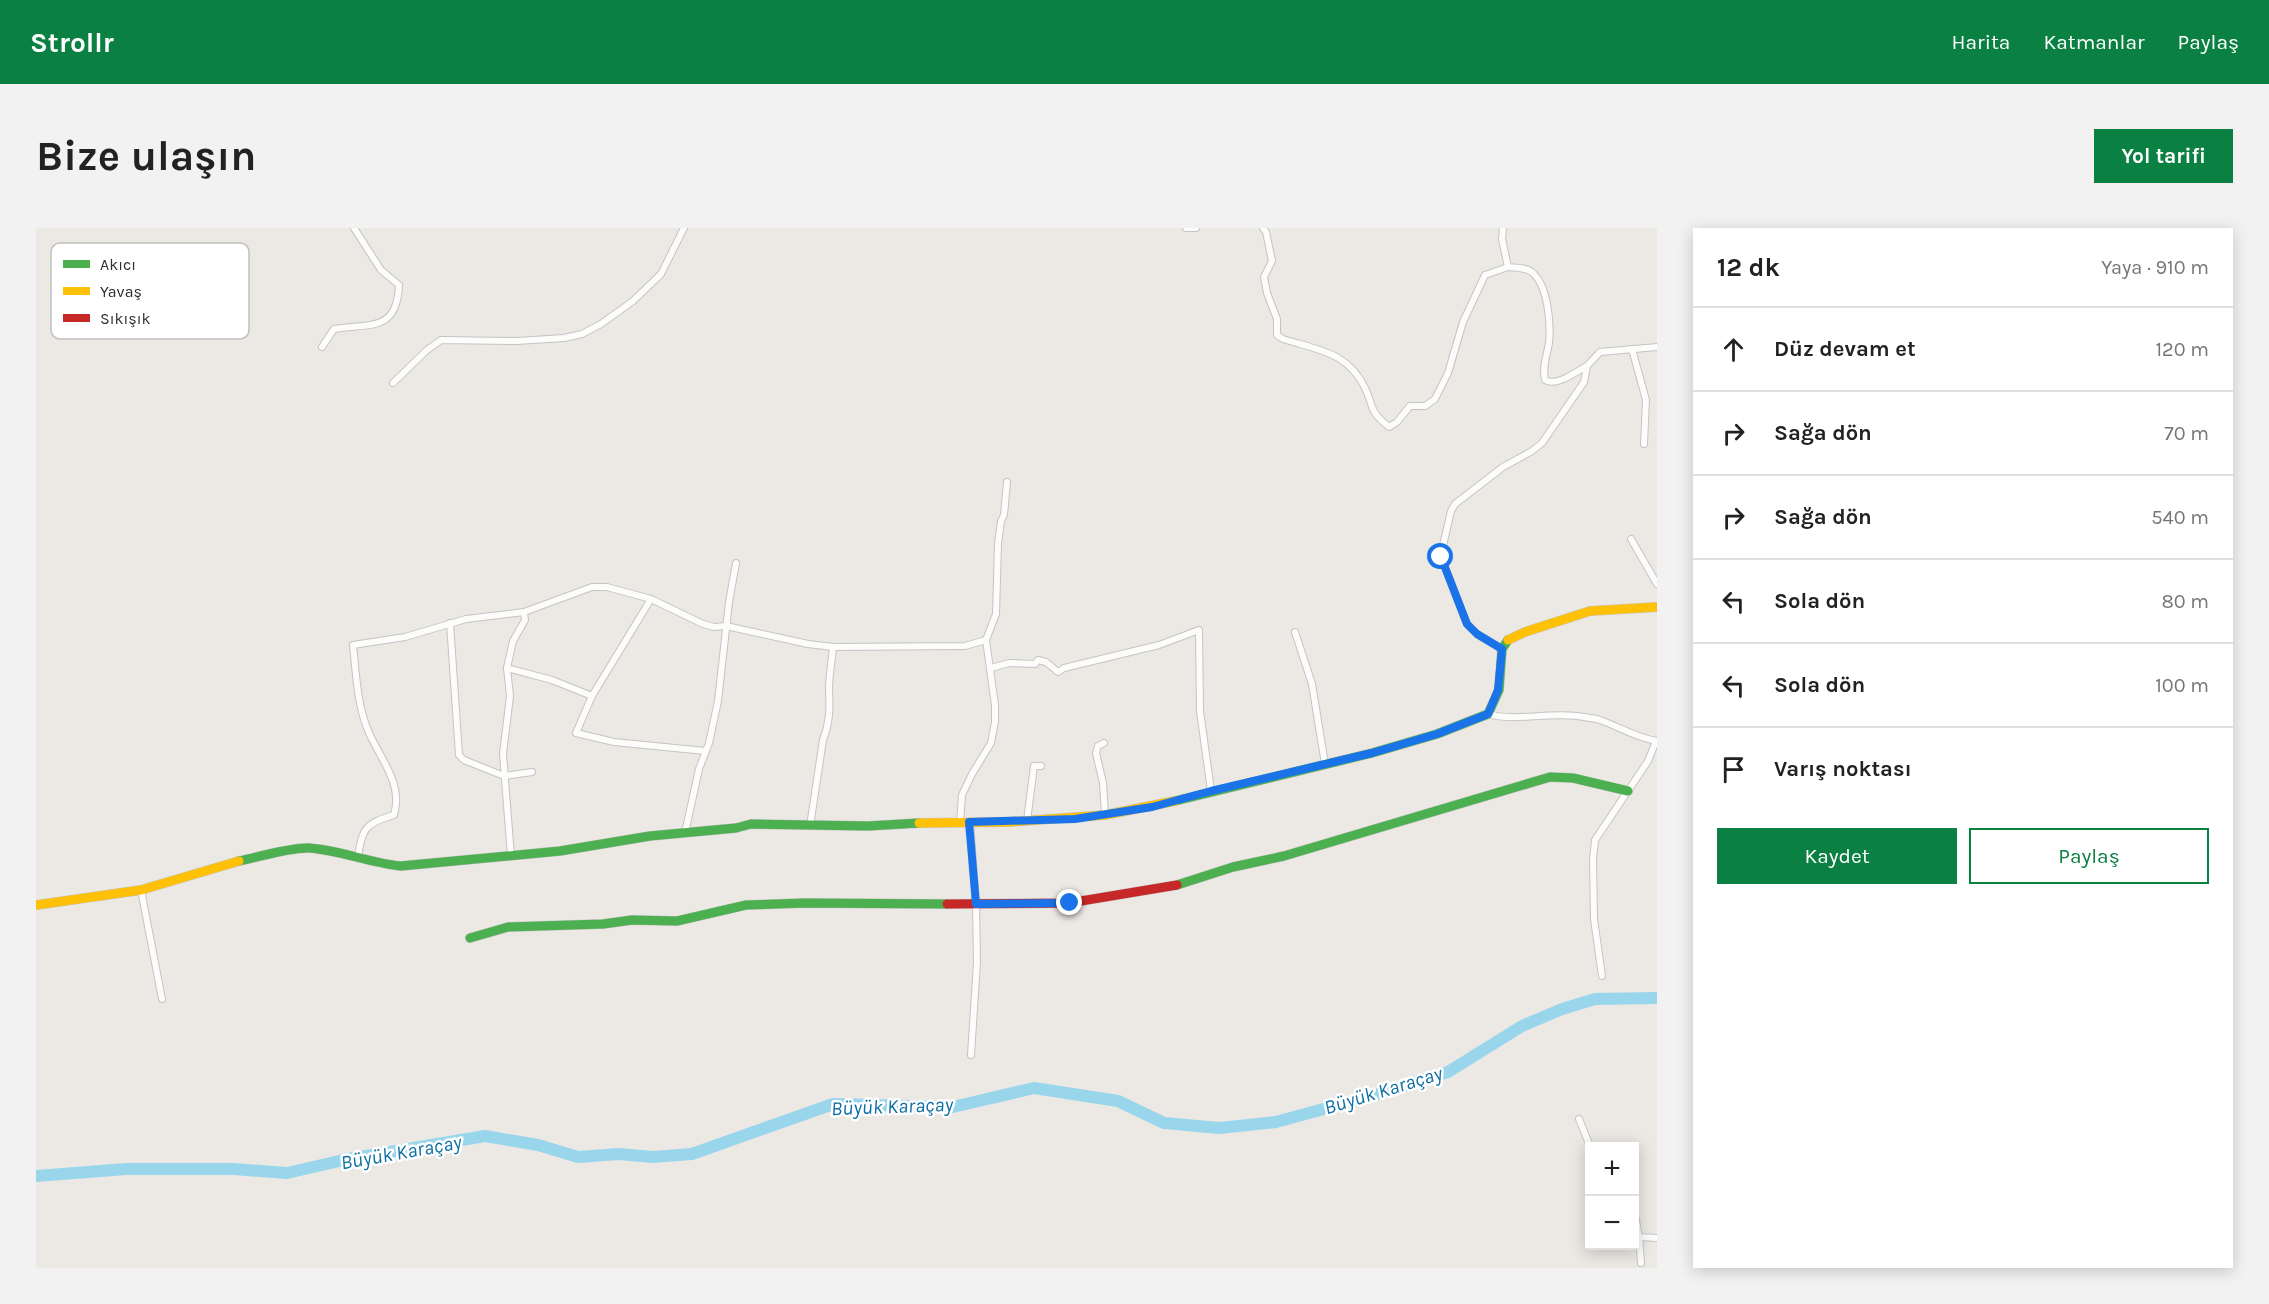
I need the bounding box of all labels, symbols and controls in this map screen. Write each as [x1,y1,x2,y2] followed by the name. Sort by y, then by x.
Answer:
[30,26,114,59] text: Strollr
[1952,30,2010,54] text: Harita
[2043,30,2145,54] text: Katmanlar
[2178,30,2239,54] text: Paylaş
[2094,129,2233,183] button: Yol tarifi
[36,131,256,181] text: Bize ulaşın
[51,243,249,339] legend
[1717,252,1780,283] text: 12 dk
[100,255,136,274] text: Akıcı
[2101,256,2209,279] text: Yaya · 910 m
[100,282,142,301] text: Yavaş
[100,309,150,328] text: Sıkışık
[1717,333,1750,366] icon: ahead
[1774,336,1916,362] text: Düz devam et
[2155,338,2209,361] text: 120 m
[1717,417,1750,450] icon: right
[1774,420,1872,446] text: Sağa dön
[2164,422,2209,445] text: 70 m
[1717,501,1750,534] icon: right
[1774,504,1872,530] text: Sağa dön
[2151,506,2209,529] text: 540 m
[1427,543,1453,569] route start
[1717,585,1750,618] icon: left
[1774,588,1865,614] text: Sola dön
[2161,590,2209,613] text: 80 m
[1717,669,1750,702] icon: left
[1774,672,1865,698] text: Sola dön
[2155,674,2209,697] text: 100 m
[1717,753,1750,786] icon: arrive
[1774,756,1912,782] text: Varış noktası
[1717,828,1957,884] button: Kaydet
[1969,828,2209,884] button: Paylaş
[1056,889,1082,915] route end
[1321,1061,1446,1119] water label: Büyük Karaçay
[831,1093,955,1120] water label: Büyük Karaçay
[339,1130,465,1174] water label: Büyük Karaçay
[1585,1142,1639,1250] map controls
[1585,1142,1639,1196] button: +
[1585,1196,1639,1250] button: −

